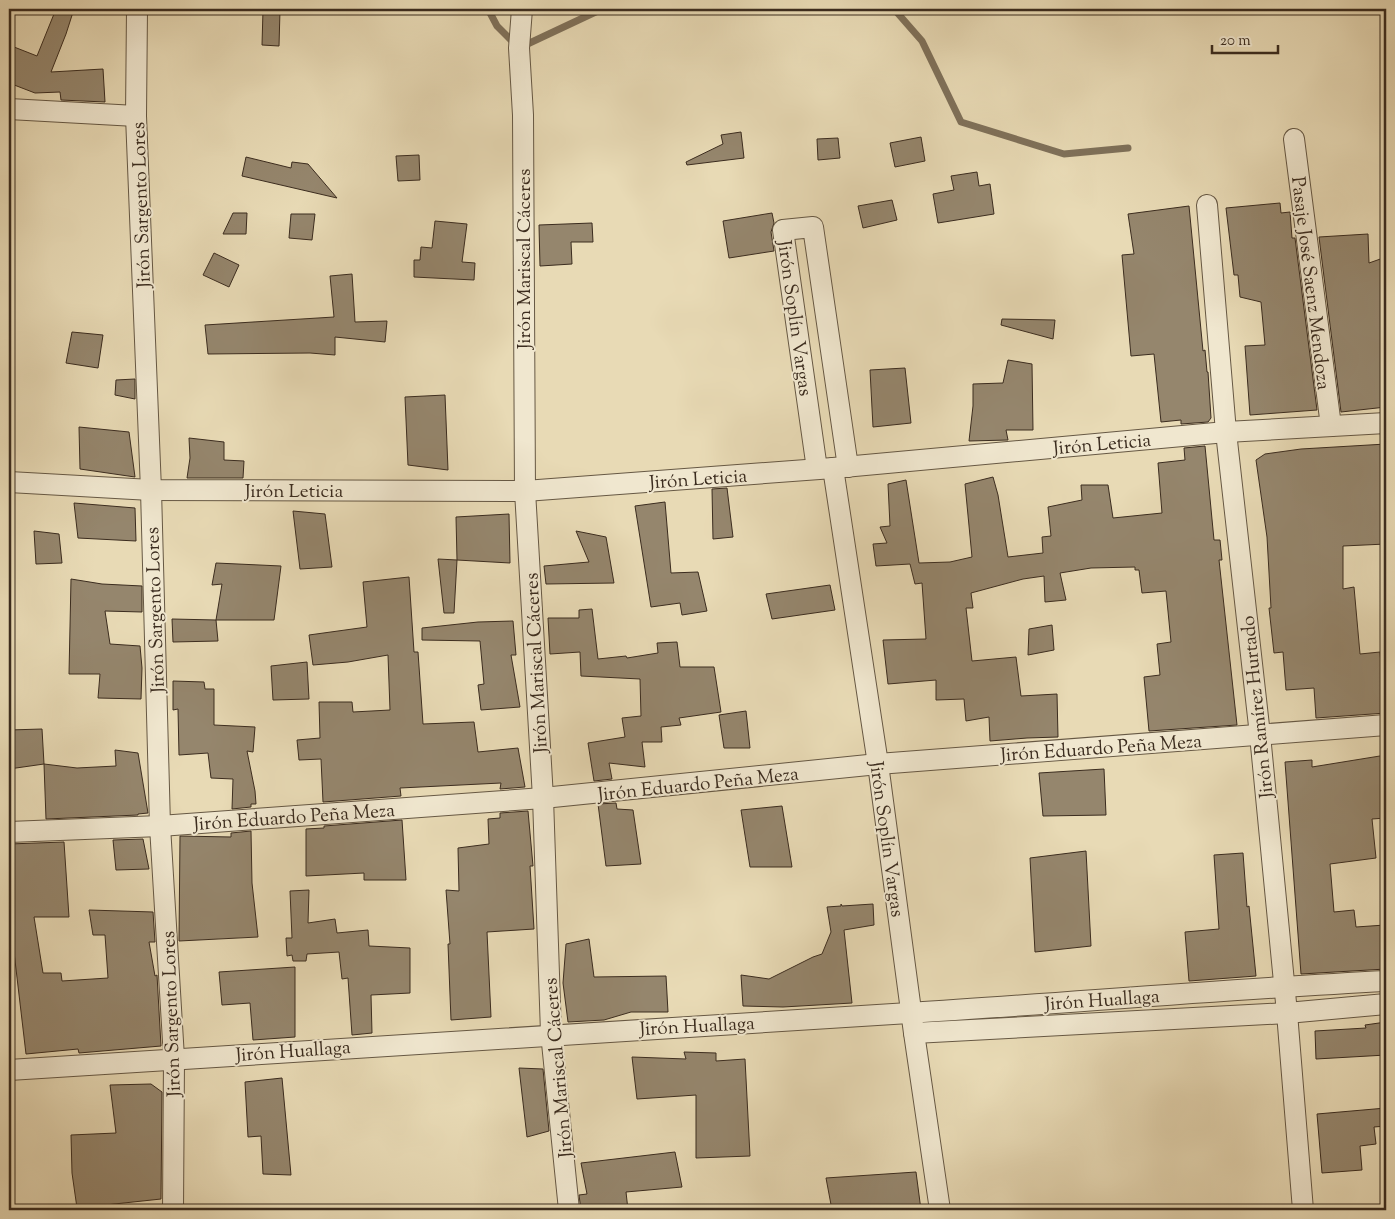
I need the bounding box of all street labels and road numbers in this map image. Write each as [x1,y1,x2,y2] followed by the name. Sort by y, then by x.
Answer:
[126,122,159,289] street label: Jirón Sargento Lores
[512,169,539,350] street label: Jirón Mariscal Cáceres
[1283,175,1336,392] street label: Pasaje José Saenz Mendoza
[769,238,818,398] street label: Jirón Soplín Vargas
[1051,428,1153,463] street label: Jirón Leticia
[647,464,748,497] street label: Jirón Leticia
[244,479,343,506] street label: Jirón Leticia
[140,527,173,694] street label: Jirón Sargento Lores
[519,572,556,755] street label: Jirón Mariscal Cáceres
[1235,614,1282,800] street label: Jirón Ramírez Hurtado
[999,729,1203,770] street label: Jirón Eduardo Peña Meza
[861,759,910,919] street label: Jirón Soplín Vargas
[595,761,800,810] street label: Jirón Eduardo Peña Meza
[192,798,396,839] street label: Jirón Eduardo Peña Meza
[156,931,189,1098] street label: Jirón Sargento Lores
[538,977,581,1160] street label: Jirón Mariscal Cáceres
[1043,984,1161,1019] street label: Jirón Huallaga
[638,1011,756,1044] street label: Jirón Huallaga
[234,1035,352,1070] street label: Jirón Huallaga

